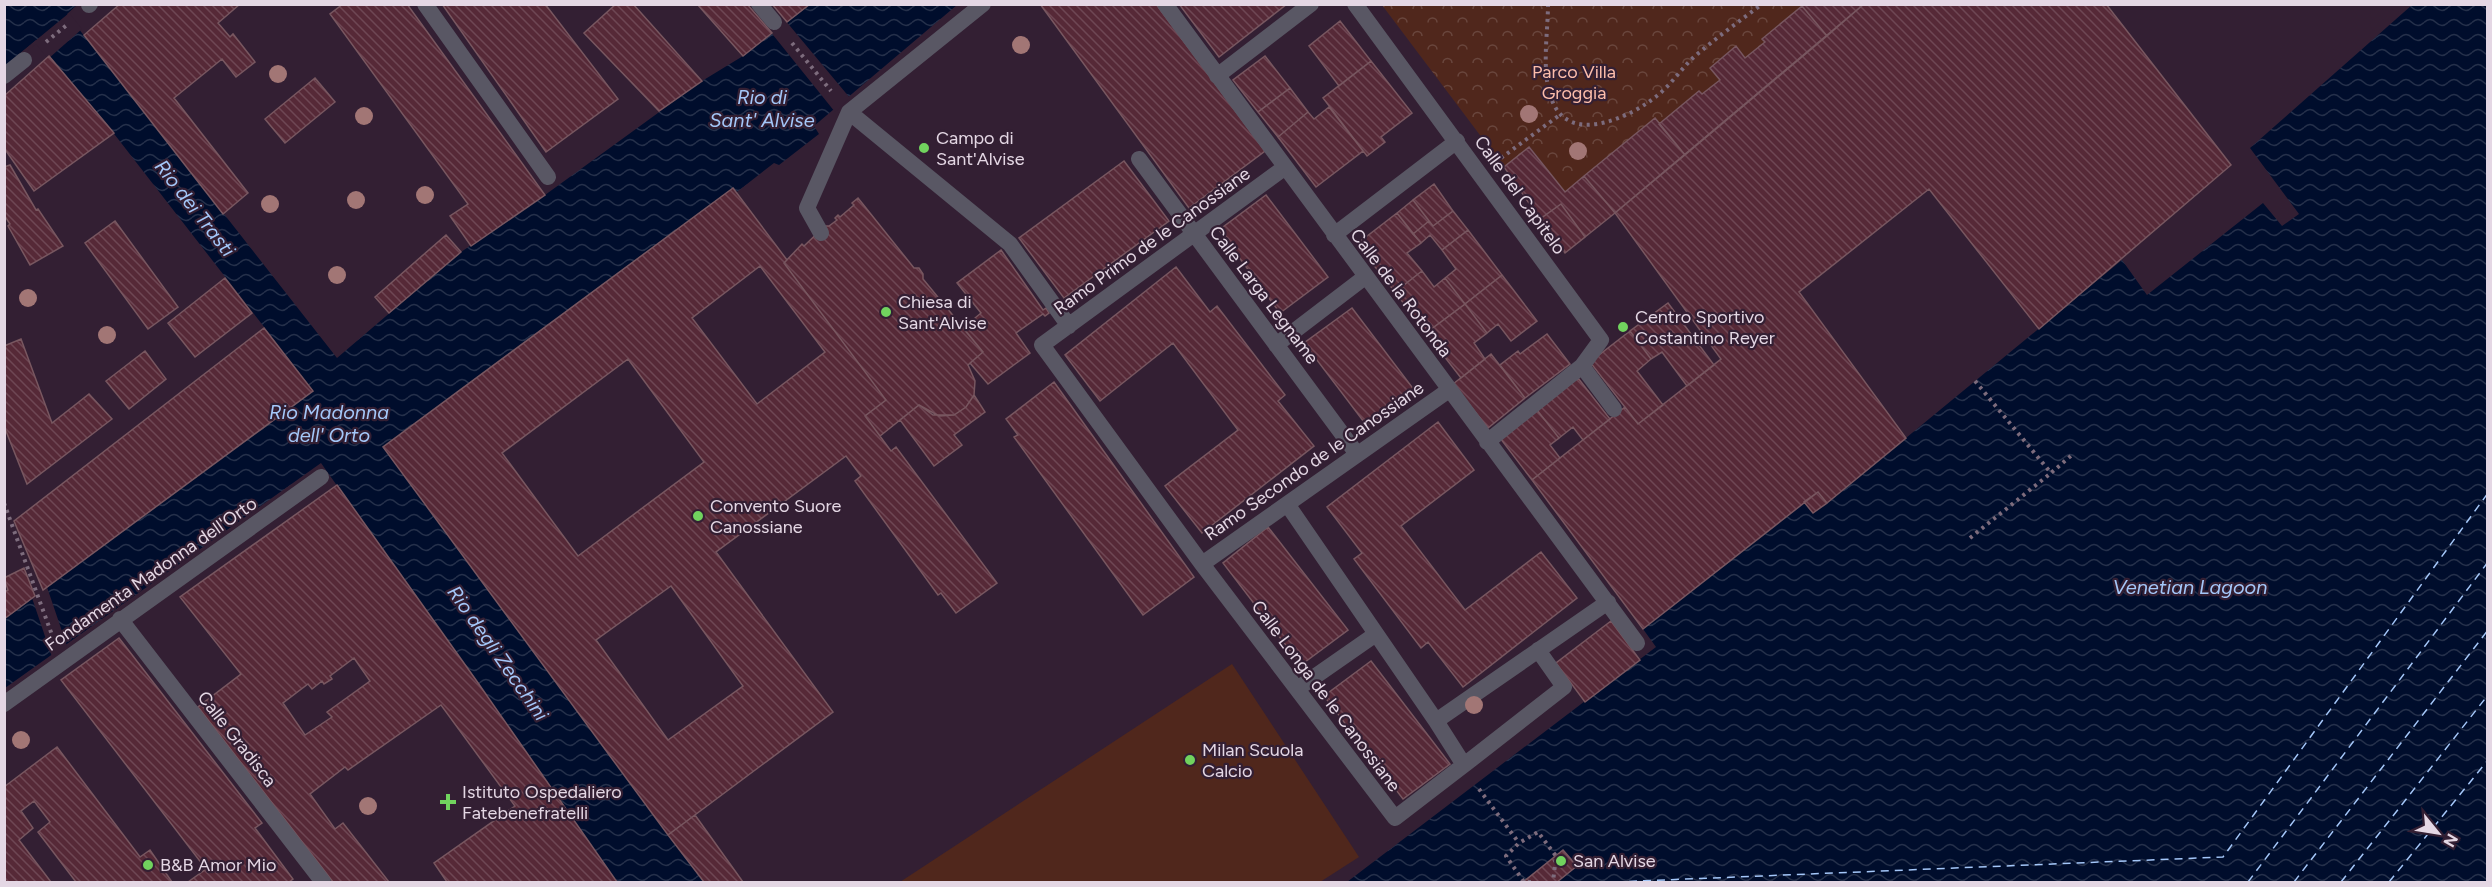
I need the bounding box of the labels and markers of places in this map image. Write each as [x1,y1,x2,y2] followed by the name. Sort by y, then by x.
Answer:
[936,127,1025,170] place label: Campo di Sant'Alvise
[917,141,931,155] marker: Campo di Sant'Alvise
[898,291,987,334] place label: Chiesa di Sant'Alvise
[879,305,893,319] marker: Chiesa di Sant'Alvise
[1635,306,1775,349] place label: Centro Sportivo Costantino Reyer
[1616,320,1630,334] marker: Centro Sportivo Costantino Reyer
[710,495,842,538] place label: Convento Suore Canossiane
[691,509,705,523] marker: Convento Suore Canossiane
[1202,739,1303,782] place label: Milan Scuola Calcio
[1183,753,1197,767] marker: Milan Scuola Calcio
[462,781,622,824] place label: Istituto Ospedaliero Fatebenefratelli
[439,793,457,811] marker: Istituto Ospedaliero Fatebenefratelli
[1573,850,1656,872] place label: San Alvise
[160,854,276,876] place label: B&B Amor Mio
[1554,854,1568,868] marker: San Alvise
[141,858,155,872] marker: B&B Amor Mio

